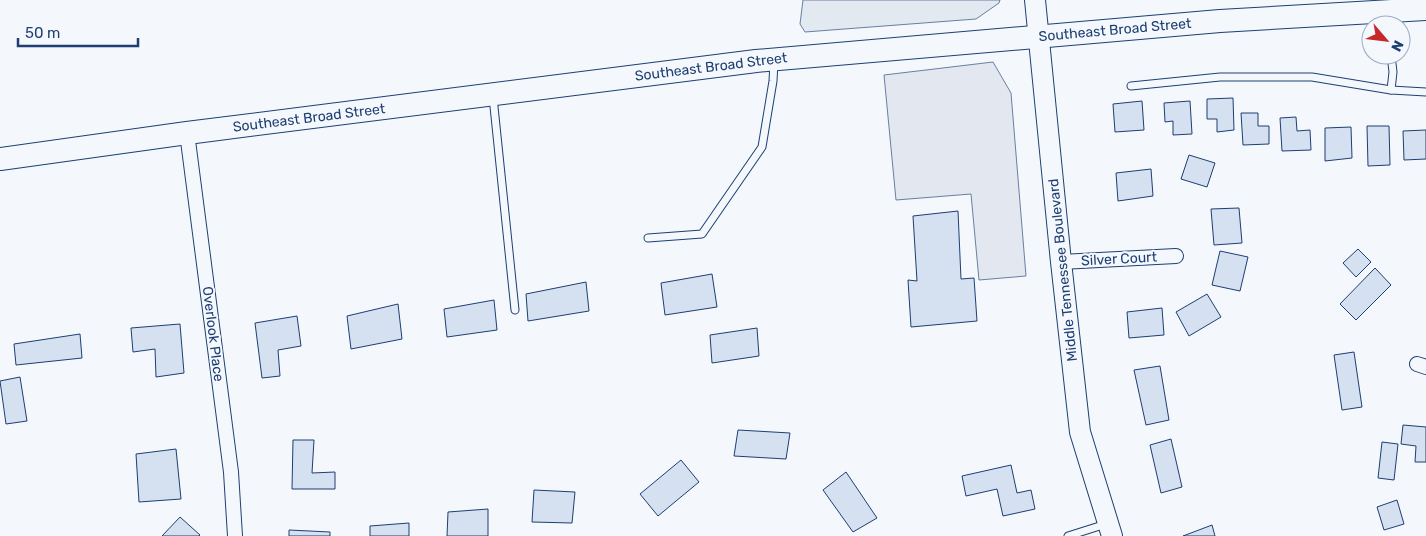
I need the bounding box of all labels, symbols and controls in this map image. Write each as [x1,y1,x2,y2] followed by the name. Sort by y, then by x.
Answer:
[18,15,138,47] scale bar
[1038,15,1193,45] street label: Southeast Broad Street
[1361,15,1411,65] north arrow
[25,24,60,42] text: 50 m
[1387,37,1407,54] text: N
[634,49,789,85] street label: Southeast Broad Street
[232,100,387,136] street label: Southeast Broad Street
[1045,178,1081,362] street label: Middle Tennessee Boulevard
[1081,248,1158,269] street label: Silver Court
[199,285,227,383] street label: Overlook Place

